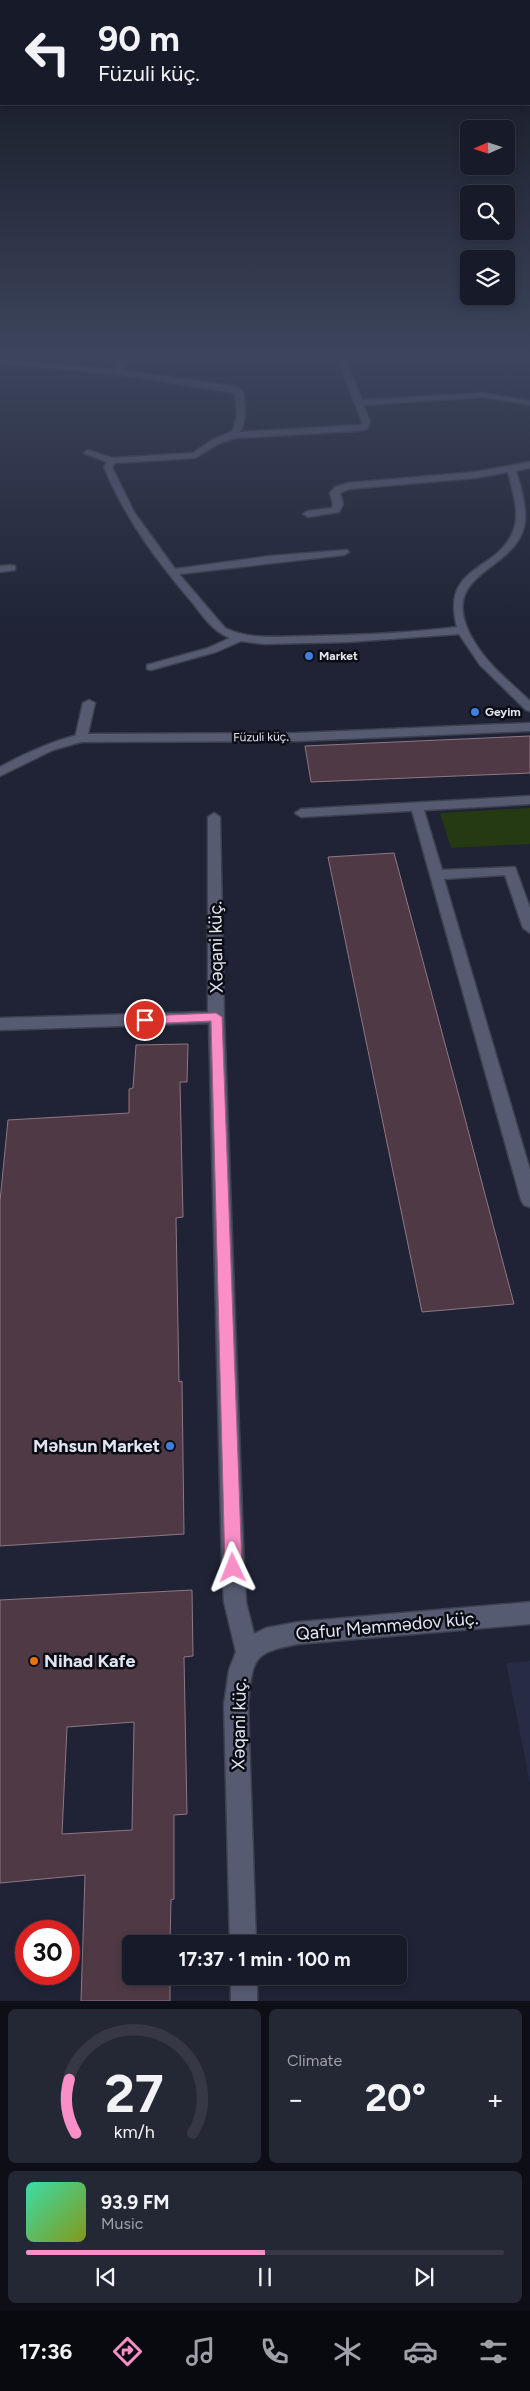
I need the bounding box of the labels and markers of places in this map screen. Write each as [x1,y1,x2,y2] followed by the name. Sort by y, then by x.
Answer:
[319,649,358,663] place label: Market
[303,650,315,662] marker: Market
[485,705,521,719] place label: Geyim
[469,706,481,718] marker: Geyim
[124,999,166,1041] pin
[33,1435,160,1457] place label: Məhsun Market
[164,1440,176,1452] marker: Məhsun Market
[44,1650,135,1672] place label: Nihad Kafe
[28,1655,40,1667] marker: Nihad Kafe

